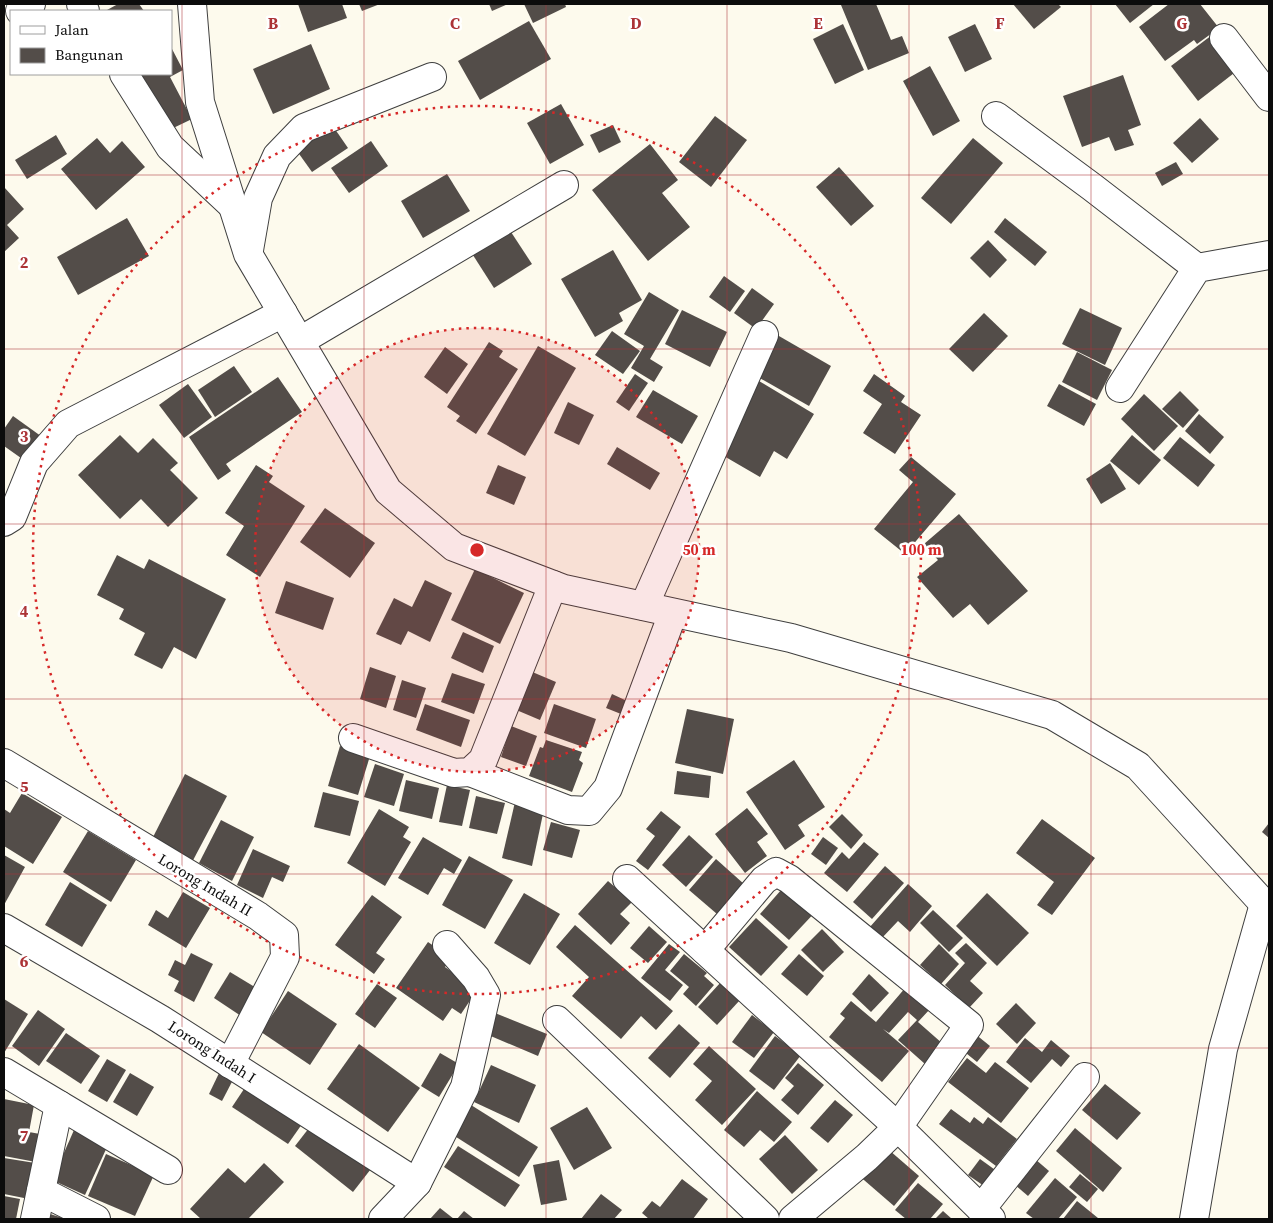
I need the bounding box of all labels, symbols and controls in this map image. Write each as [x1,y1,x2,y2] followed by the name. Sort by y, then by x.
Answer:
[10,10,172,75] legend
[268,12,279,34] text: B
[450,12,460,34] text: C
[630,12,642,34] text: D
[813,12,823,34] text: E
[995,12,1005,34] text: F
[1177,12,1188,34] text: G
[54,19,89,40] text: Jalan
[55,44,123,65] text: Bangunan
[20,251,29,273] text: 2
[20,425,29,447] text: 3
[682,539,716,560] text: 50 m
[900,539,942,560] text: 100 m
[468,541,486,559] centre of rings
[20,600,29,622] text: 4
[20,775,29,797] text: 5
[154,848,256,921] street label: Lorong Indah II
[20,950,29,972] text: 6
[164,1015,260,1088] street label: Lorong Indah I
[20,1124,29,1146] text: 7

